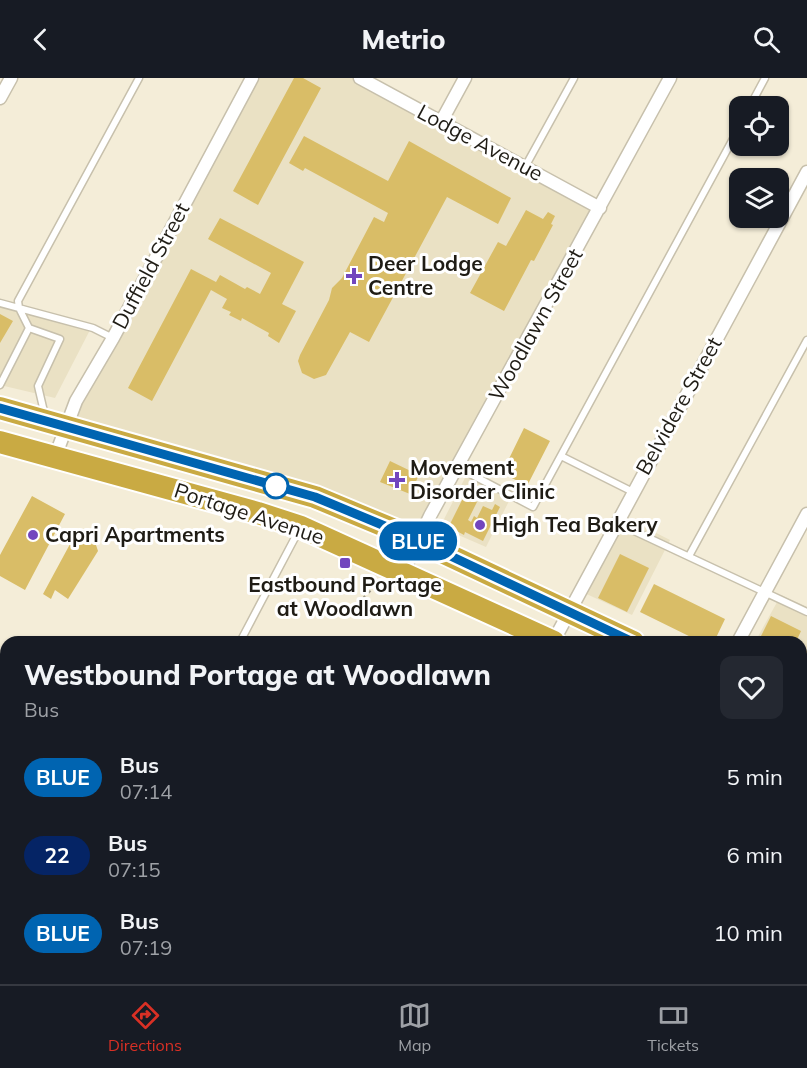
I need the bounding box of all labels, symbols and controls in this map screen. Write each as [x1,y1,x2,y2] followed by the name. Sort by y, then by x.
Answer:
[362,22,445,56] text: Metrio
[24,23,57,56] icon: back
[750,23,783,56] icon: search
[729,96,789,228] map controls
[729,96,789,156] button: locate
[413,98,548,186] street label: Lodge Avenue
[729,168,789,228] button: layers
[106,198,194,333] street label: Duffield Street
[482,244,588,405] street label: Woodlawn Street
[368,250,483,300] place label: Deer Lodge Centre
[345,267,363,285] marker: Deer Lodge Centre
[630,332,727,479] street label: Belvidere Street
[410,454,555,504] place label: Movement Disorder Clinic
[388,471,406,489] marker: Movement Disorder Clinic
[263,473,289,499] unlabelled marker
[171,477,328,550] street label: Portage Avenue
[492,511,658,537] place label: High Tea Bakery
[473,518,487,532] marker: High Tea Bakery
[45,521,225,547] place label: Capri Apartments
[376,522,460,560] line badge: BLUE
[26,528,40,542] marker: Capri Apartments
[391,528,445,554] text: BLUE
[338,556,352,570] marker: Eastbound Portage at Woodlawn
[248,571,442,621] place label: Eastbound Portage at Woodlawn
[720,656,783,719] button: heart
[24,657,491,692] text: Westbound Portage at Woodlawn
[24,697,59,722] text: Bus
[120,751,159,779] text: Bus
[727,763,783,791] text: 5 min
[36,764,90,790] text: BLUE
[120,779,172,804] text: 07:14
[108,829,147,857] text: Bus
[727,841,783,869] text: 6 min
[44,842,70,868] text: 22
[108,857,161,882] text: 07:15
[120,907,159,935] text: Bus
[713,919,783,947] text: 10 min
[36,920,90,946] text: BLUE
[120,935,172,960] text: 07:19
[108,999,182,1055] tab: Directions
[398,999,431,1055] tab: Map
[647,999,699,1055] tab: Tickets

